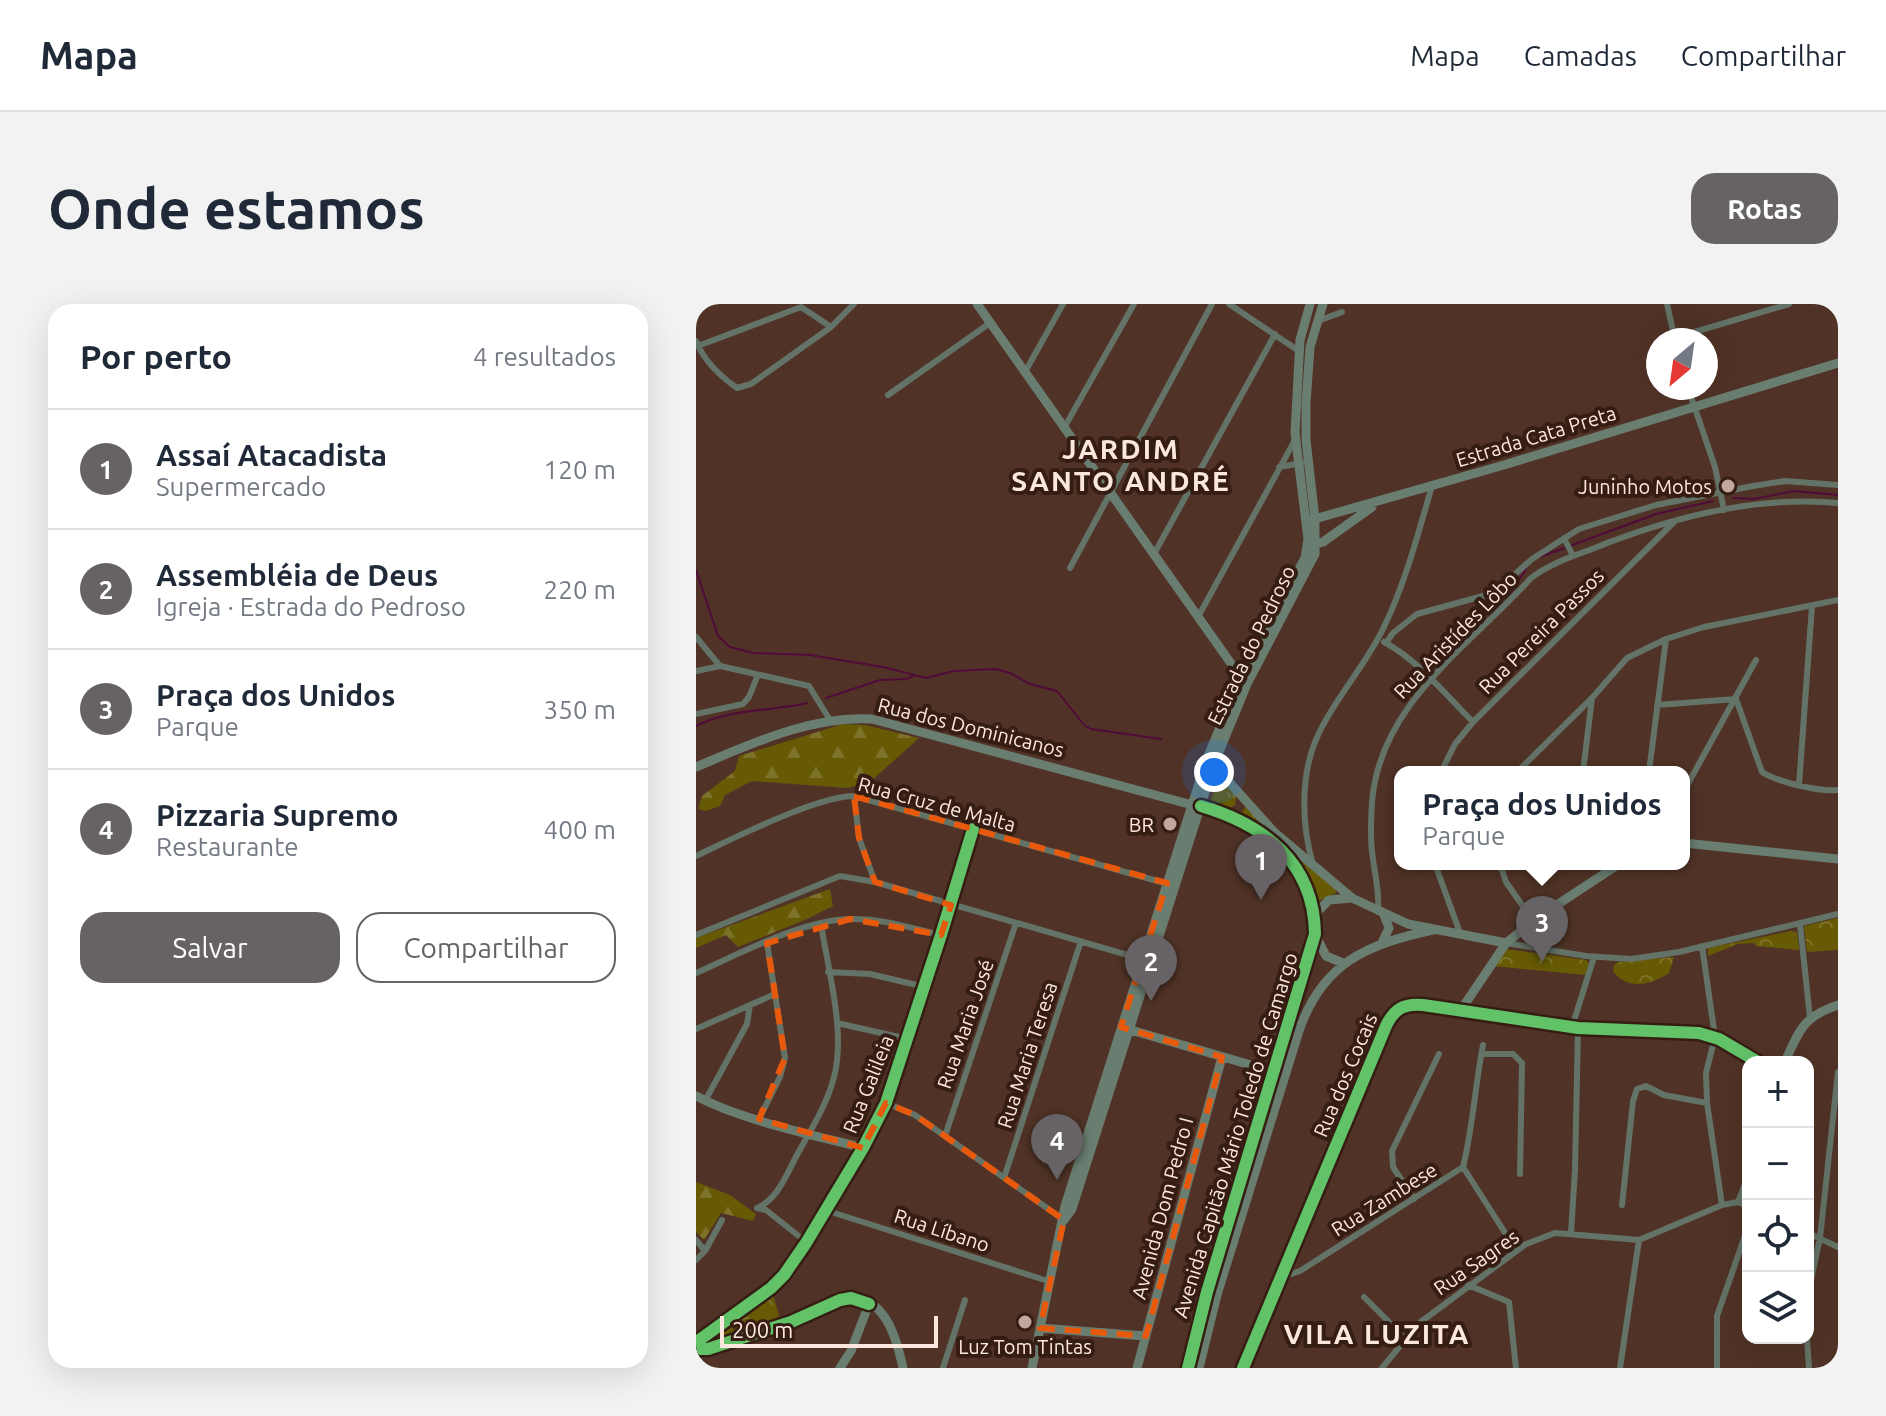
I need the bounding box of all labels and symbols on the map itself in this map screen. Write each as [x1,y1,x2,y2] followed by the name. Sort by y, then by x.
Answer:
[1646,328,1718,400] north arrow
[1453,401,1619,471] street label: Estrada Cata Preta
[1011,433,1231,496] district label: JARDIM SANTO ANDRÉ
[1578,475,1712,498] place label: Juninho Motos
[1719,477,1737,495] marker: Juninho Motos
[1203,562,1299,728] street label: Estrada do Pedroso
[1474,564,1608,698] street label: Rua Pereira Passos
[1389,567,1521,703] street label: Rua Aristídes Lôbo
[876,693,1066,761] street label: Rua dos Dominicanos
[1194,752,1234,792] your location
[856,772,1018,836] street label: Rua Cruz de Malta
[1129,813,1154,836] place label: BR
[1161,815,1179,833] marker: BR
[1235,834,1287,900] pin: 1
[1516,896,1568,962] pin: 3
[1125,935,1177,1001] pin: 2
[1168,950,1302,1320] street label: Avenida Capitão Mário Toledo de Camargo
[932,956,998,1092] street label: Rua Maria José
[993,979,1061,1131] street label: Rua Maria Teresa
[1309,1010,1381,1140] street label: Rua dos Cocais
[838,1032,898,1136] street label: Rua Galileia
[1031,1114,1083,1180] pin: 4
[1127,1115,1197,1301] street label: Avenida Dom Pedro I
[1327,1157,1441,1241] street label: Rua Zambese
[891,1204,993,1256] street label: Rua Líbano
[1429,1224,1523,1300] street label: Rua Sagres
[720,1312,938,1348] scale bar
[1016,1313,1034,1331] marker: Luz Tom Tintas
[1284,1318,1470,1349] district label: VILA LUZITA
[958,1335,1092,1358] place label: Luz Tom Tintas

